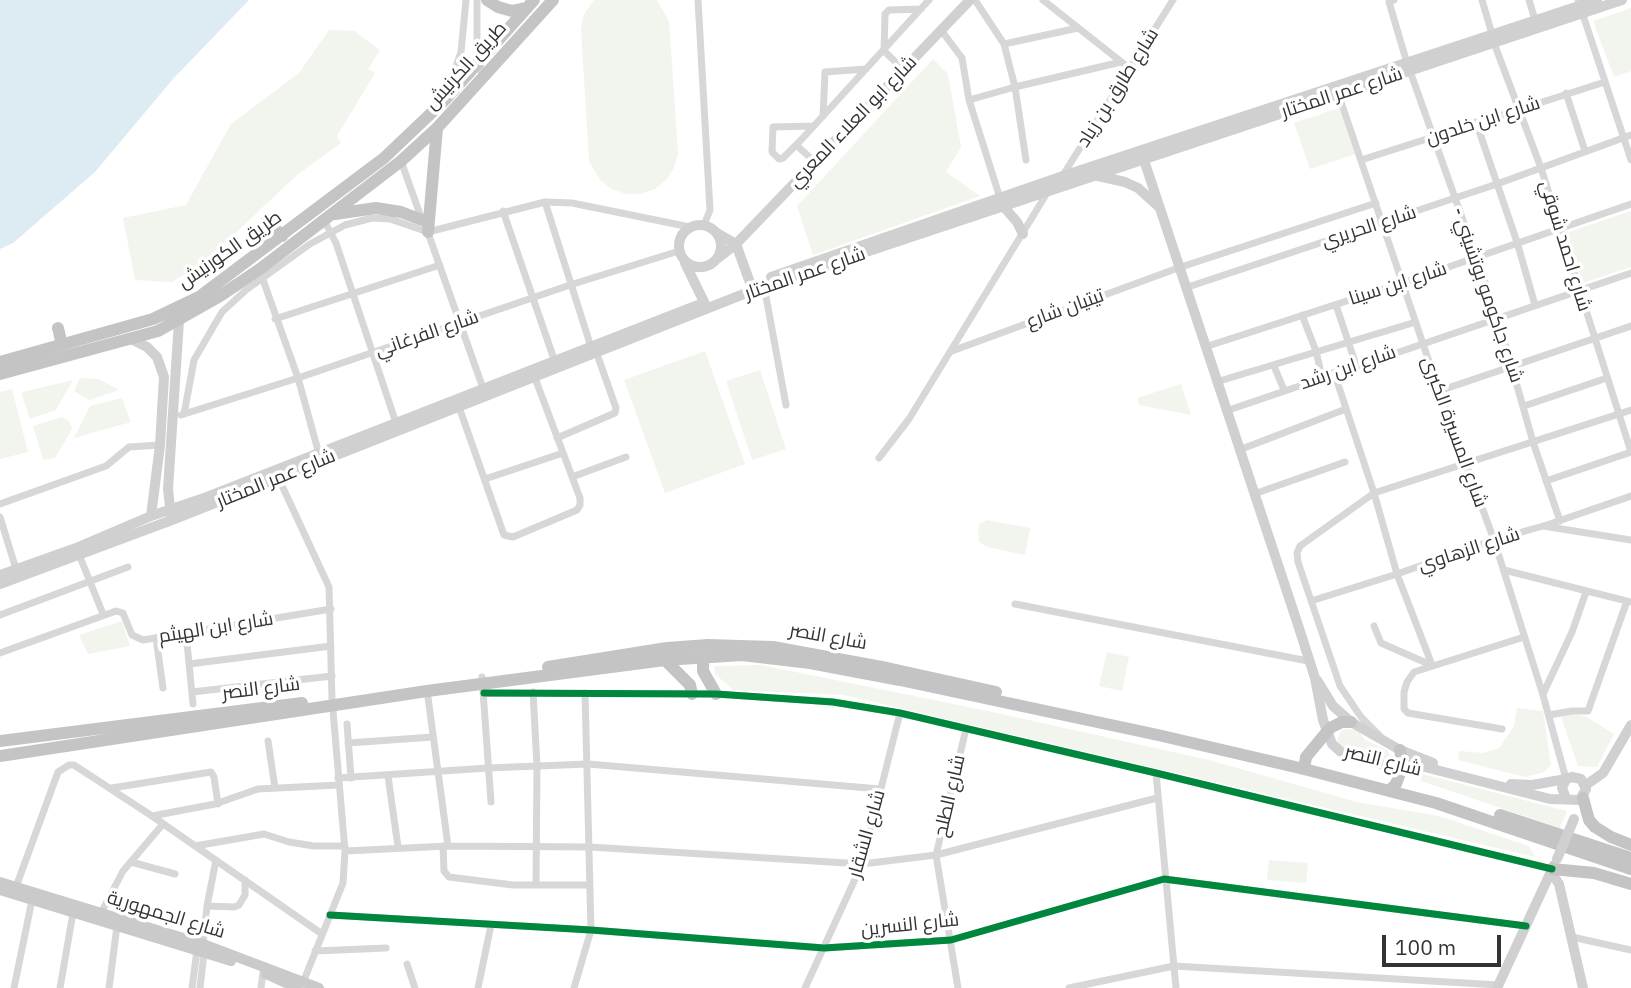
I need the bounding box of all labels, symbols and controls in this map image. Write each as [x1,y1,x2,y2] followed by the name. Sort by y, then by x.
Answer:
[420,17,512,115] street label: طريق الكرنيش
[1072,24,1164,152] street label: شارع طارق بن زياد
[784,51,922,193] street label: شارع ابو العلاء المعري
[1278,63,1406,123] street label: شارع عمر المختار
[1423,92,1543,150] street label: شارع ابن خلدون
[1534,178,1596,314] street label: شارع احمد شوقي
[1319,201,1419,253] street label: شارع الحريري
[1446,204,1528,386] street label: - شارع جاكومو بوتشيني
[174,206,286,294] street label: طريق الكورنيش
[742,243,868,305] street label: شارع عمر المختار
[1346,257,1450,311] street label: شارع ابن سينا
[1023,284,1107,334] street label: تيتيان شارع
[372,306,482,362] street label: شارع الفرغاني
[1297,341,1399,395] street label: شارع ابن رشد
[1416,353,1492,511] street label: شارع المسيرة الكبرى
[213,445,339,513] street label: شارع عمر المختار
[1415,523,1523,577] street label: شارع الزهاوي
[157,608,275,648] street label: شارع ابن الهيثم
[787,619,869,655] street label: شارع النصر
[221,673,301,705] street label: شارع النصر
[1342,740,1424,782] street label: شارع النصر
[929,753,971,839] street label: شارع الطلح
[844,787,890,881] street label: شارع الشقار
[104,886,228,944] street label: شارع الجمهورية
[860,908,960,942] street label: شارع النسرين
[1386,922,1505,966] scale bar
[1395,933,1456,961] text: 100 m

